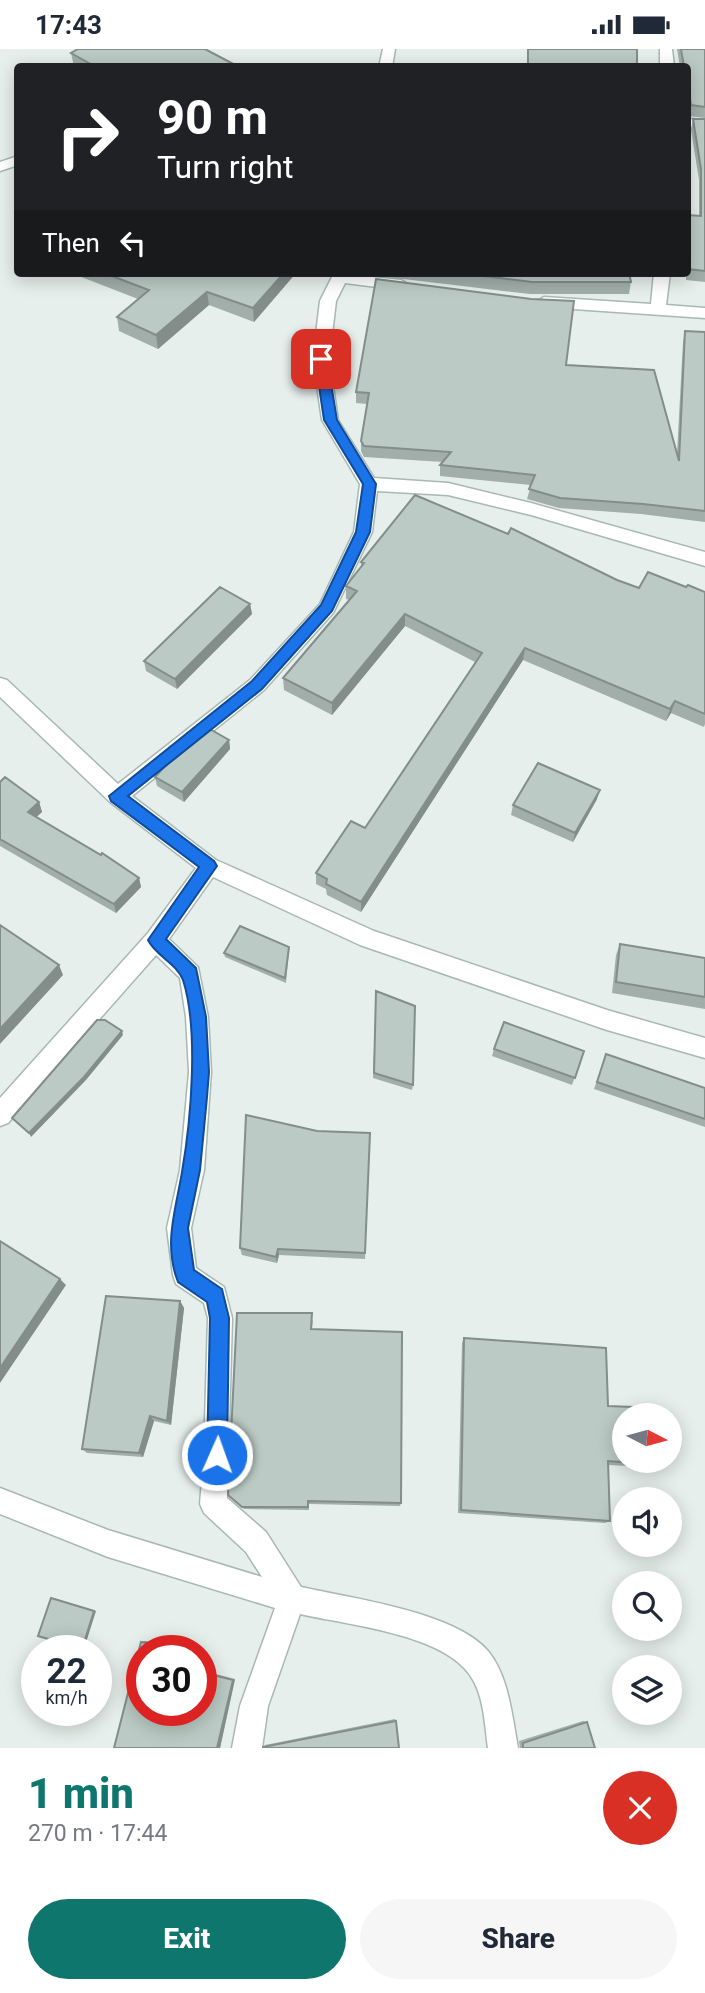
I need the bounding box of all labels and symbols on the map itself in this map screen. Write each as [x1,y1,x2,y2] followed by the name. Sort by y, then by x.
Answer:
[291,329,351,389] pin
[612,1403,682,1473] north arrow
[180,1418,254,1492] position arrow
[126,1635,217,1726] speed limit sign: 30

